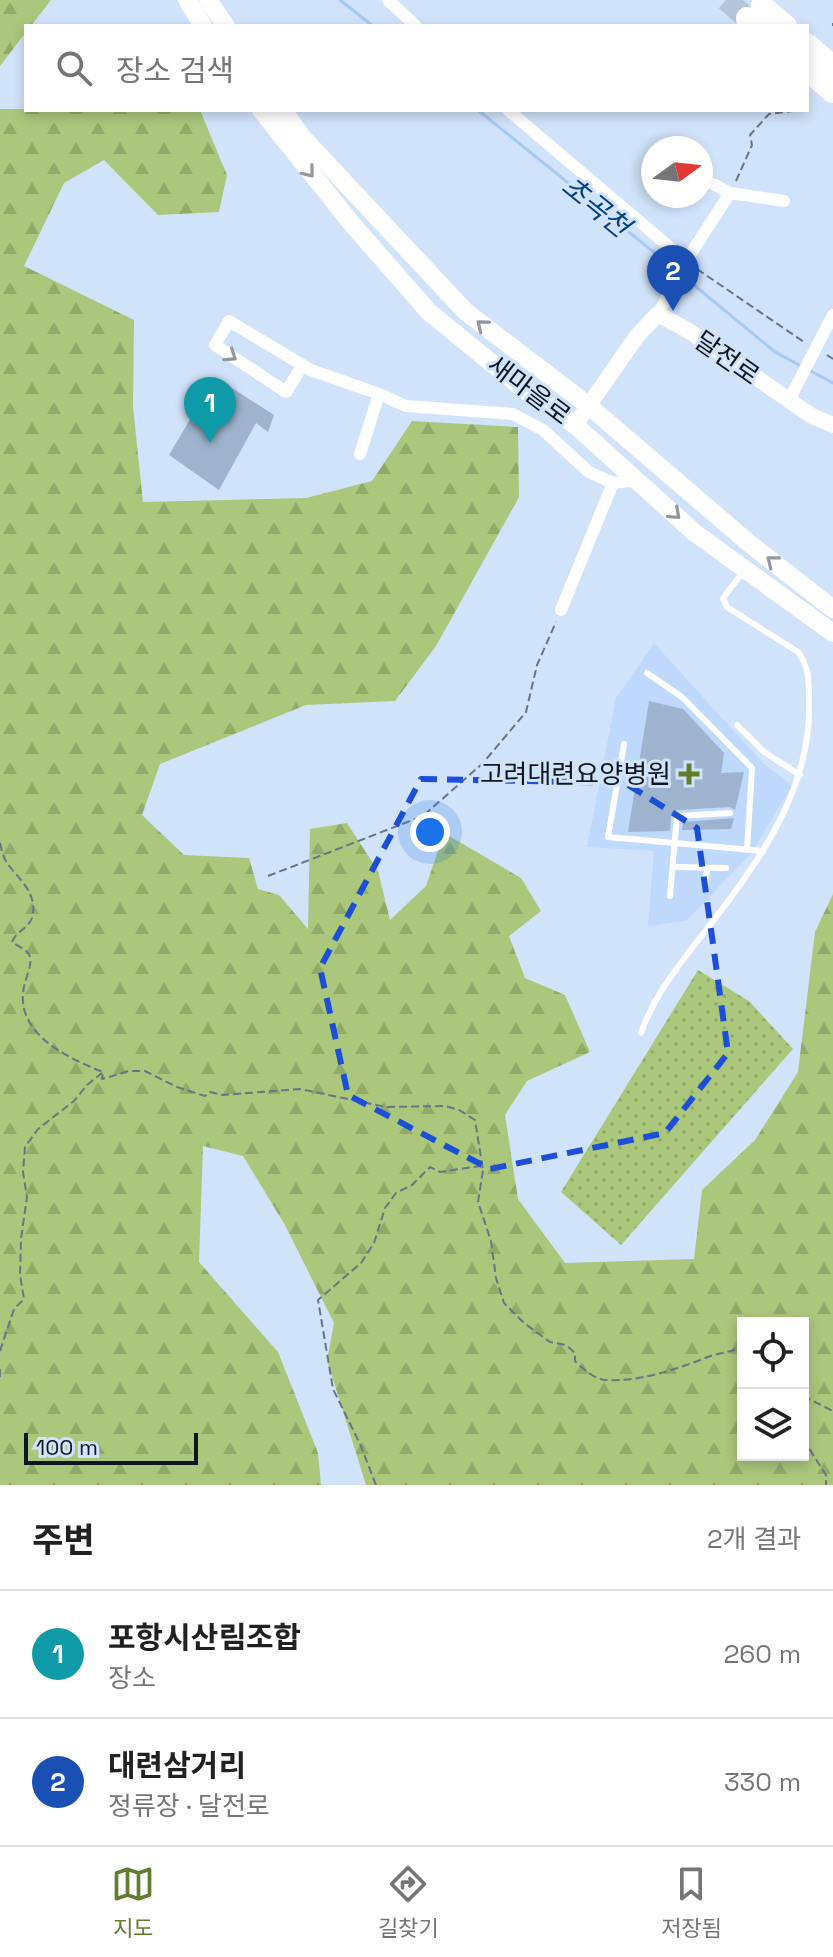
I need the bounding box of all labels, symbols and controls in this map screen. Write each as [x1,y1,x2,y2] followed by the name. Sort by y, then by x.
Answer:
[24,24,809,112] search box
[52,46,96,90] icon: search
[116,51,234,90] text: 장소 검색
[641,136,713,208] north arrow
[299,162,314,177] one-way arrow
[555,168,640,246] water label: 초곡천
[647,245,699,311] pin: 2
[476,320,491,334] one-way arrow
[688,323,766,393] street label: 달전로
[223,346,237,361] one-way arrow
[481,348,577,432] street label: 새마을로
[184,377,236,443] pin: 1
[665,505,680,519] one-way arrow
[767,556,781,571] one-way arrow
[480,757,671,791] place label: 고려대련요양병원
[678,763,700,785] marker: 고려대련요양병원
[410,812,450,852] your location
[737,1317,809,1461] map controls
[737,1317,809,1389] button: locate
[737,1389,809,1461] button: layers
[24,1429,198,1465] scale bar
[36,1433,98,1461] text: 100 m
[32,1519,95,1562] text: 주변
[707,1522,801,1556] text: 2개 결과
[108,1618,301,1657] text: 포항시산림조합
[52,1637,64,1671] text: 1
[724,1637,801,1671] text: 260 m
[108,1661,156,1695] text: 장소
[108,1746,246,1785] text: 대련삼거리
[50,1765,66,1799] text: 2
[724,1765,801,1799] text: 330 m
[108,1789,270,1823] text: 정류장 · 달전로
[111,1862,155,1942] tab: 지도
[378,1862,438,1942] tab: 길찾기
[661,1862,722,1942] tab: 저장됨

